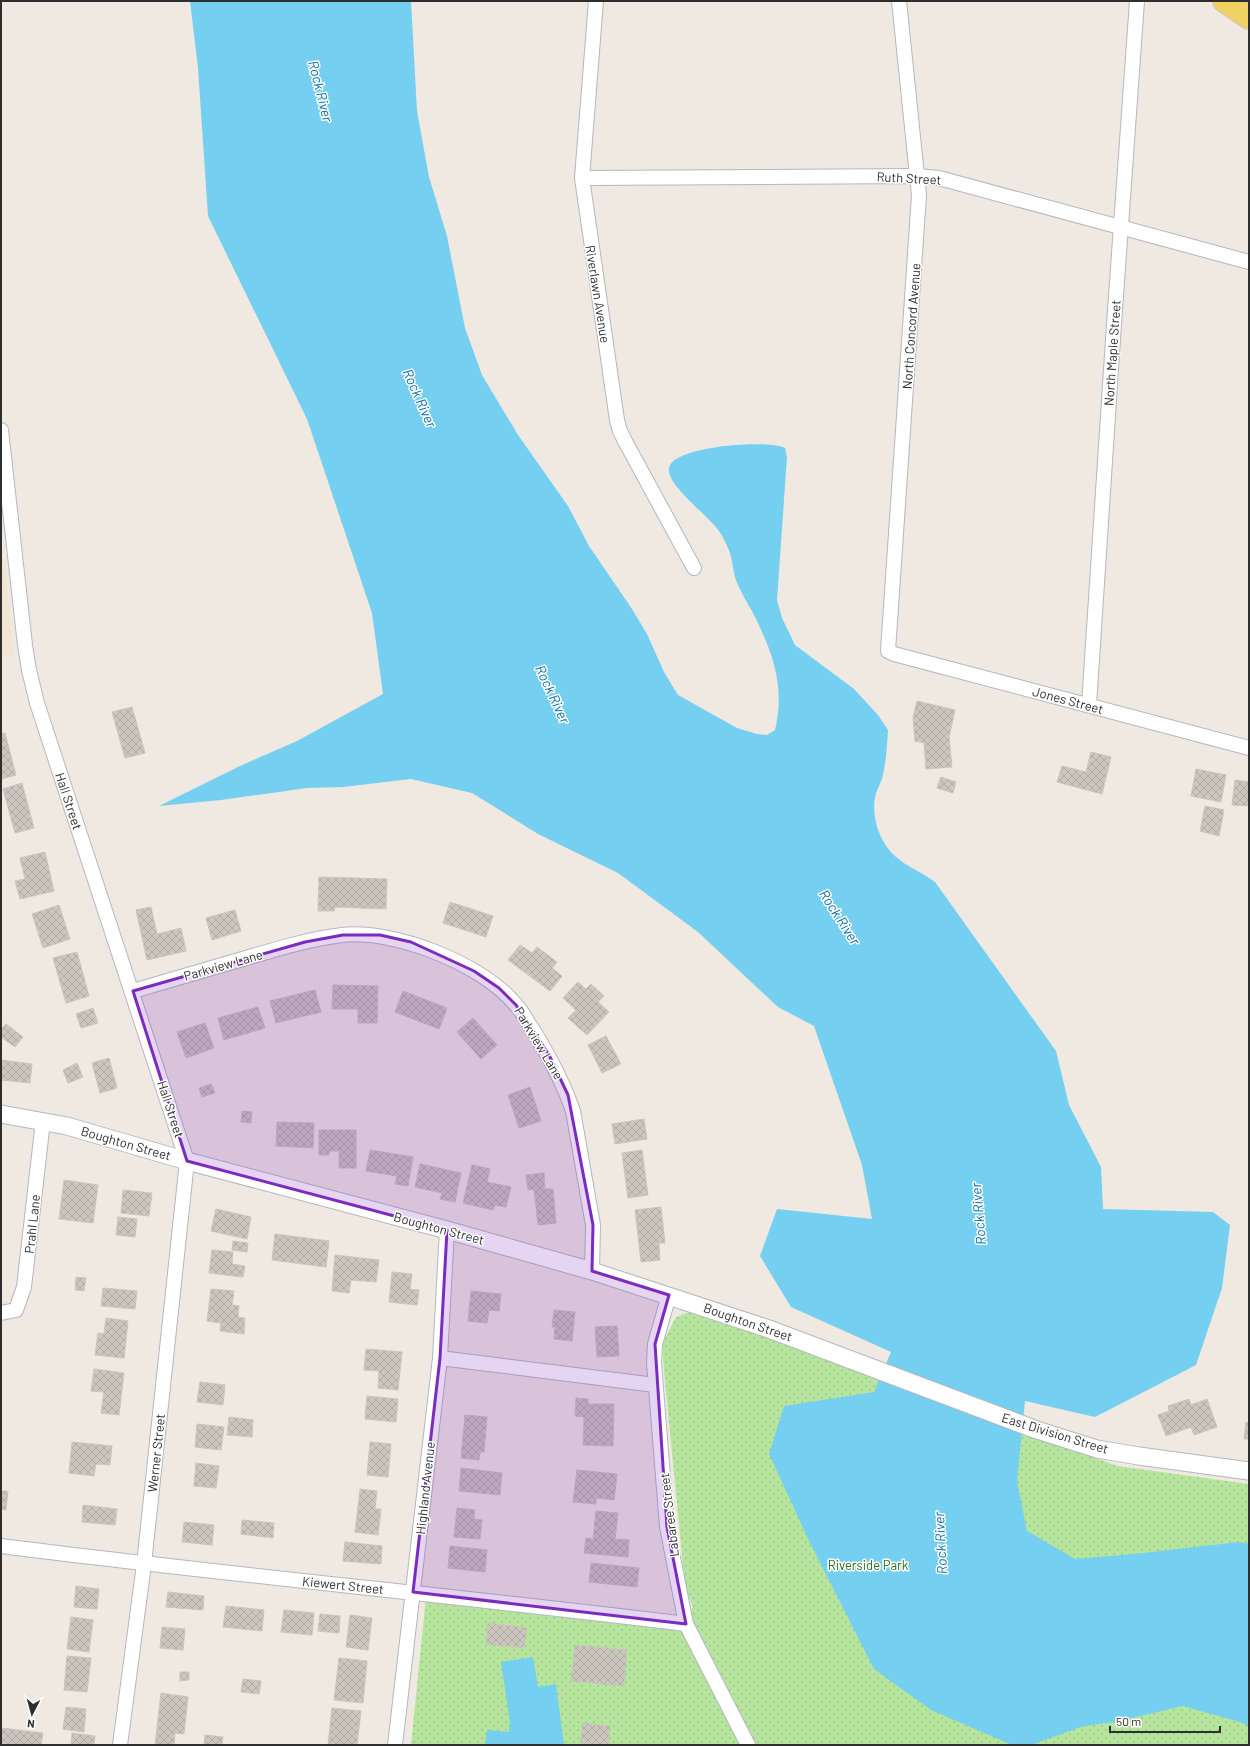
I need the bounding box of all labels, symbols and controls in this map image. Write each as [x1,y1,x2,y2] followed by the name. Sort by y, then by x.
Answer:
[305,59,337,124] water label: Rock River
[876,168,942,188] street label: Ruth Street
[582,244,614,344] street label: Riverlawn Avenue
[899,262,923,390] street label: North Concord Avenue
[1100,299,1124,407] street label: North Maple Street
[400,366,441,431] water label: Rock River
[532,662,574,727] water label: Rock River
[1031,683,1105,717] street label: Jones Street
[52,770,86,832] street label: Hall Street
[816,886,865,949] water label: Rock River
[182,946,265,984] street label: Parkview Lane
[511,1004,567,1082] street label: Parkview Lane
[154,1078,188,1140] street label: Hall Street
[79,1123,173,1163] street label: Boughton Street
[967,1181,989,1246] water label: Rock River
[21,1193,43,1254] street label: Prahl Lane
[392,1208,486,1248] street label: Boughton Street
[701,1299,795,1345] street label: Boughton Street
[1000,1409,1110,1457] street label: East Division Street
[144,1413,168,1493] street label: Werner Street
[412,1441,438,1535] street label: Highland Avenue
[656,1472,682,1558] street label: Labaree Street
[930,1510,950,1575] water label: Rock River
[828,1557,909,1573] park label: Riverside Park
[301,1573,385,1597] street label: Kiewert Street
[12,1694,52,1734] north arrow
[1110,1708,1220,1734] scale bar
[1116,1714,1141,1728] text: 50 m
[27,1718,35,1731] text: N

